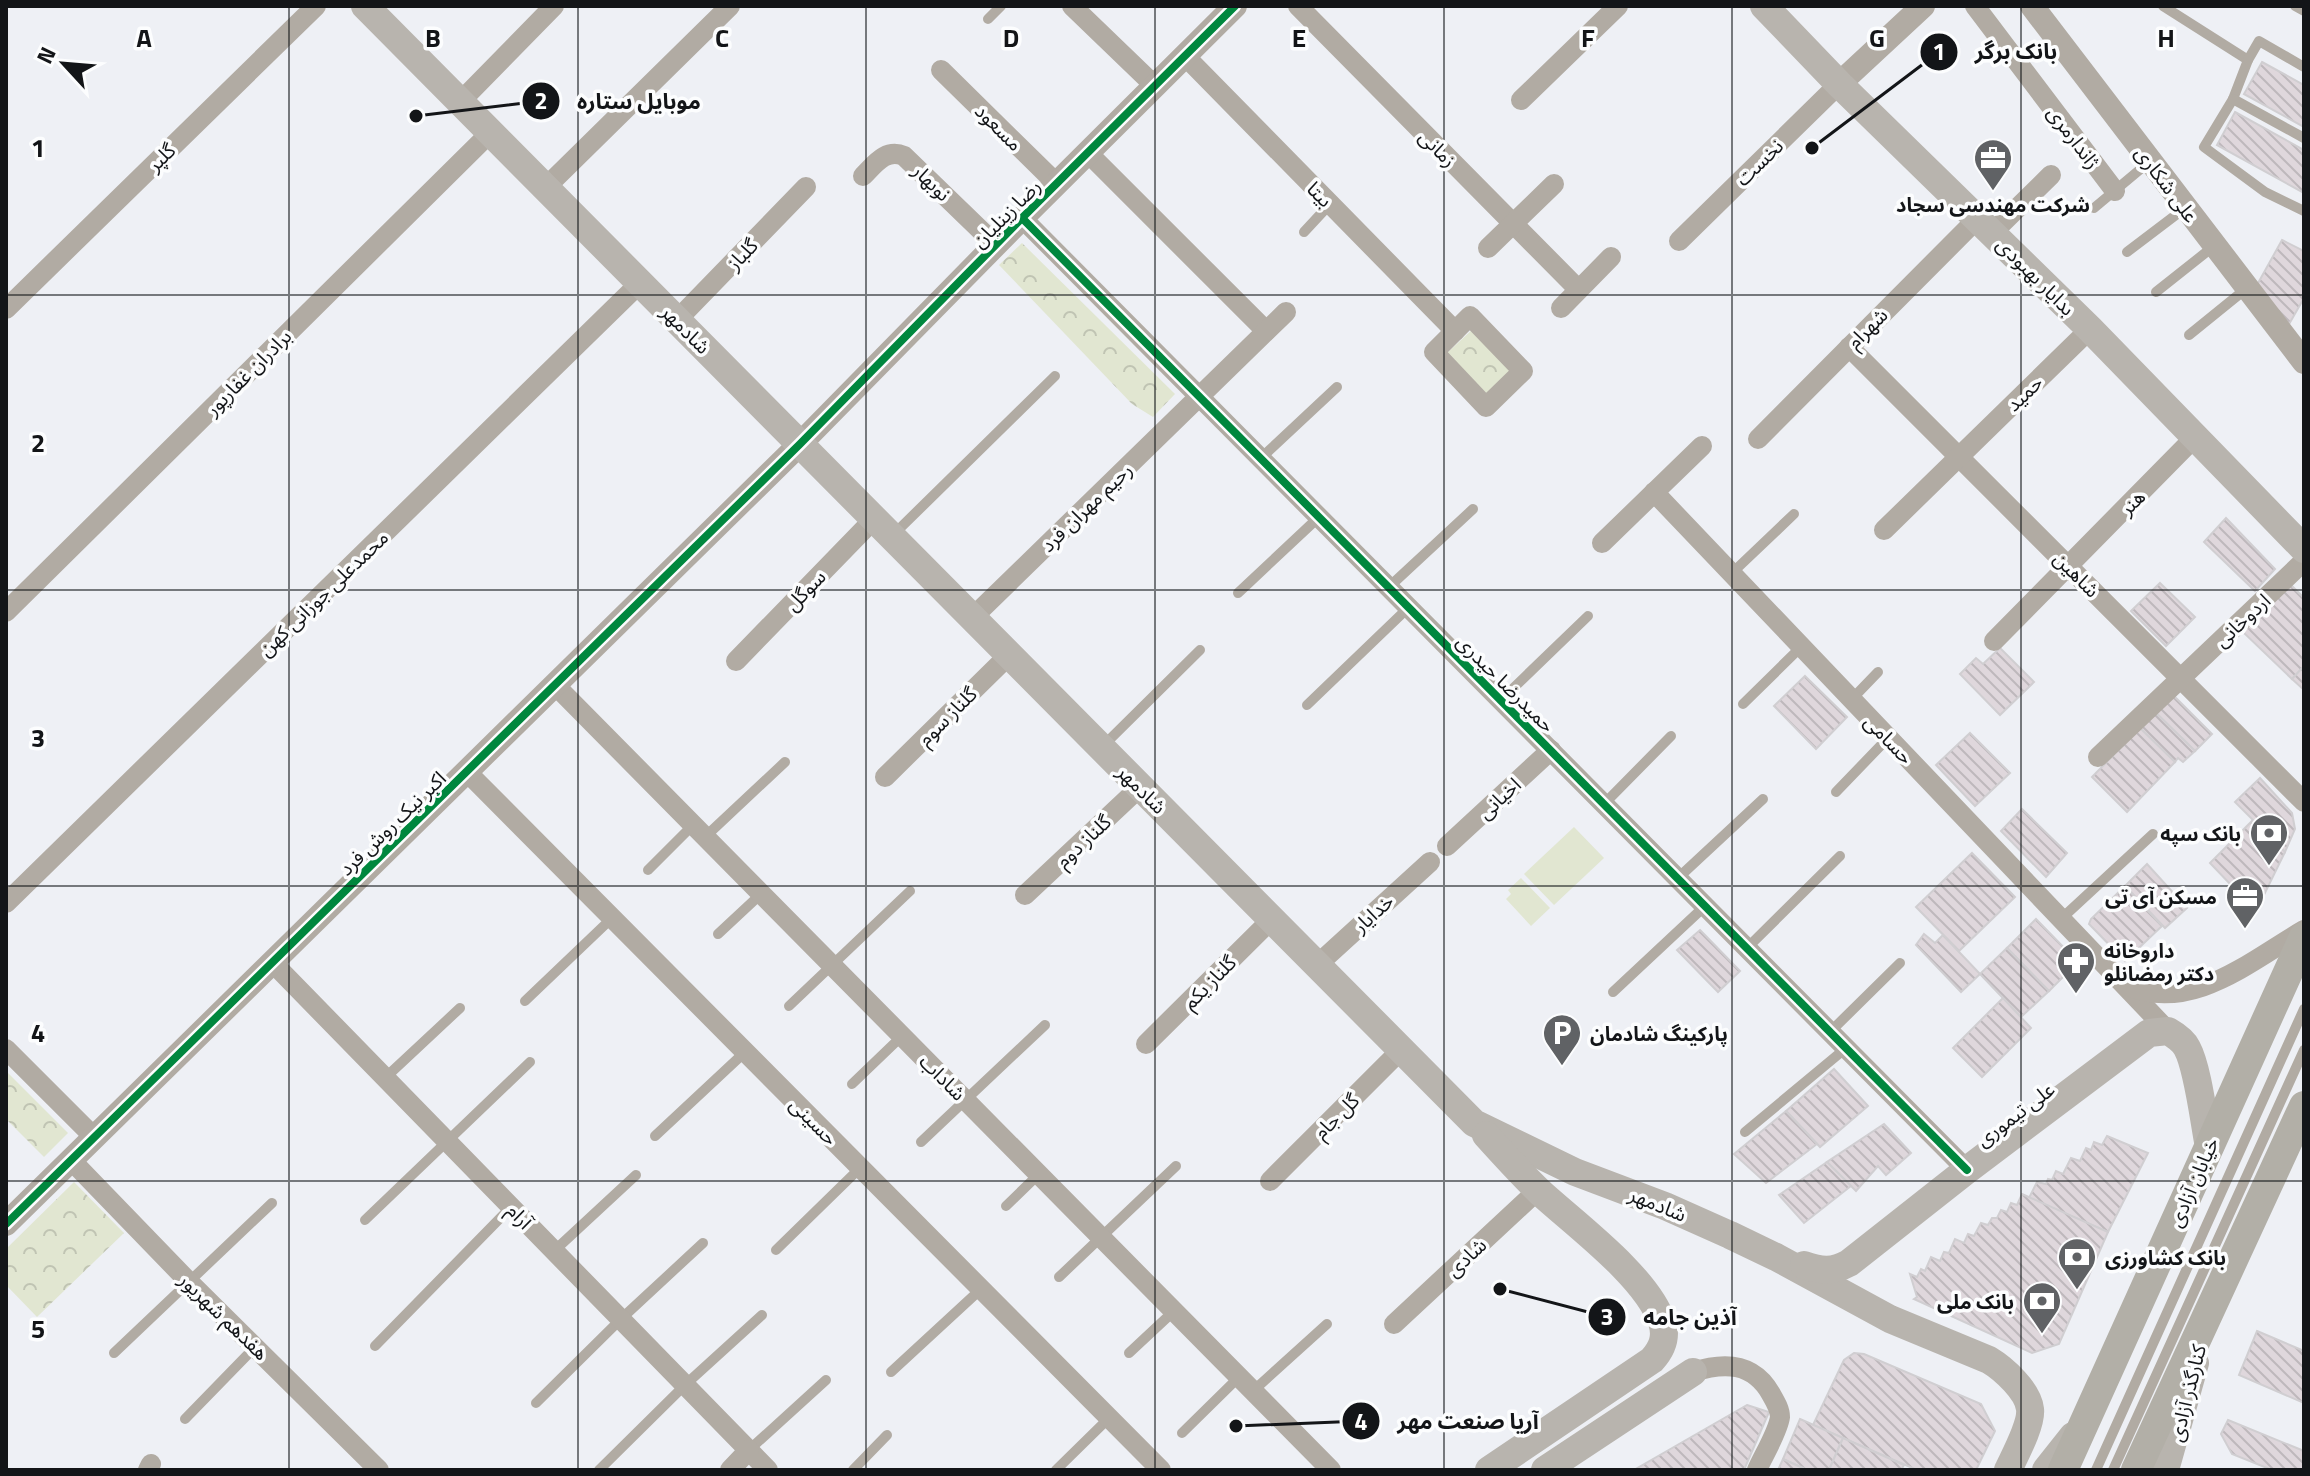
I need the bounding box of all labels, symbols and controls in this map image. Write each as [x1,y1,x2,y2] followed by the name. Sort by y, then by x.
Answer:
[136,18,152,57] text: A
[425,18,441,57] text: B
[715,18,729,57] text: C
[1003,18,1019,57] text: D
[1292,18,1306,57] text: E
[1581,18,1595,57] text: F
[1869,18,1885,57] text: G
[2157,18,2175,57] text: H
[24,24,104,104] north arrow
[1919,29,2074,75] callout: بانک برگر
[1932,33,1946,69] text: 1
[1974,34,2057,68] text: بانک برگر
[27,41,65,70] text: N
[521,78,717,124] callout: موبایل ستاره
[534,82,548,118] text: 2
[577,84,701,118] text: موبایل ستاره
[968,96,1030,158] street label: مسعود
[2040,99,2108,175] street label: ژاندارمری
[1412,122,1464,174] street label: زمانی
[31,128,45,167] text: 1
[1728,131,1790,193] street label: نخست
[139,135,183,179] street label: گلپر
[1972,137,2014,192] office icon: شرکت مهندسی سجاد
[2128,139,2206,229] street label: علی شکاری
[905,155,958,208] street label: نوبهار
[964,171,1048,255] street label: رضا زینلیان
[1300,174,1340,214] street label: بیتا
[1896,189,2090,220] place label: شرکت مهندسی سجاد
[1989,229,2083,323] street label: بدایار بهبودی
[718,230,766,278] street label: گلباز
[653,296,718,361] street label: شادمهر
[1839,300,1895,356] street label: شهرام
[197,321,299,423] street label: برادران غفارپور
[1998,367,2050,419] street label: حمید
[31,423,45,462] text: 2
[1033,455,1139,559] street label: رحیم مهران فرد
[2111,482,2152,523] street label: هنر
[251,522,395,664] street label: محمدعلی جوزانی کهن
[2047,544,2107,604] street label: شاهین
[777,562,833,618] street label: سوگل
[2207,586,2277,654] street label: اردوخانی
[1449,626,1563,740] street label: حمیدرضا حیدری
[910,679,984,753] street label: گلناز سوم
[1857,707,1921,771] street label: حسامی
[31,718,45,757] text: 3
[1109,756,1174,821] street label: شادمهر
[331,763,453,883] street label: اکبر نیک روش فرد
[1470,770,1528,826] street label: اخیانی
[1048,806,1119,875] street label: گلناز دوم
[2248,812,2290,867] bank icon: بانک سپه
[2160,818,2241,849] place label: بانک سپه
[2224,875,2266,930] office icon: مسکن آی تی
[2105,881,2217,912] place label: مسکن آی تی
[1345,886,1401,941] street label: خدایار
[2104,935,2214,989] place label: داروخانه دکتر رمضانلو
[2055,940,2097,995] pharmacy icon: داروخانه دکتر رمضانلو
[1175,947,1244,1016] street label: گلناز یکم
[1541,1012,1583,1067] parking icon: پارکینگ شادمان
[31,1013,45,1052] text: 4
[1590,1018,1728,1049] place label: پارکینگ شادمان
[912,1046,974,1108] street label: شاداب
[1969,1074,2061,1154] street label: علی تیموری
[1306,1085,1367,1146] street label: گل جام
[783,1090,845,1152] street label: حسینی
[2159,1132,2227,1232] street label: خیابان آزادی
[1624,1178,1691,1230] street label: شادمهر
[500,1196,541,1237] street label: آرام
[1439,1230,1493,1284] street label: شادی
[2056,1236,2098,1291] bank icon: بانک کشاورزی
[2105,1242,2226,1273] place label: بانک کشاورزی
[171,1264,276,1367] street label: هفدهم شهریور
[2021,1280,2063,1335] bank icon: بانک ملی
[1937,1286,2014,1317] place label: بانک ملی
[1587,1294,1753,1340] callout: آذین جامه
[1600,1298,1614,1334] text: 3
[1643,1300,1738,1334] text: آذین جامه
[31,1309,45,1348] text: 5
[2160,1340,2214,1445] street label: کنارگذر آزادی
[1341,1398,1554,1444] callout: آریا صنعت مهر
[1354,1403,1368,1439] text: 4
[1396,1404,1540,1438] text: آریا صنعت مهر

